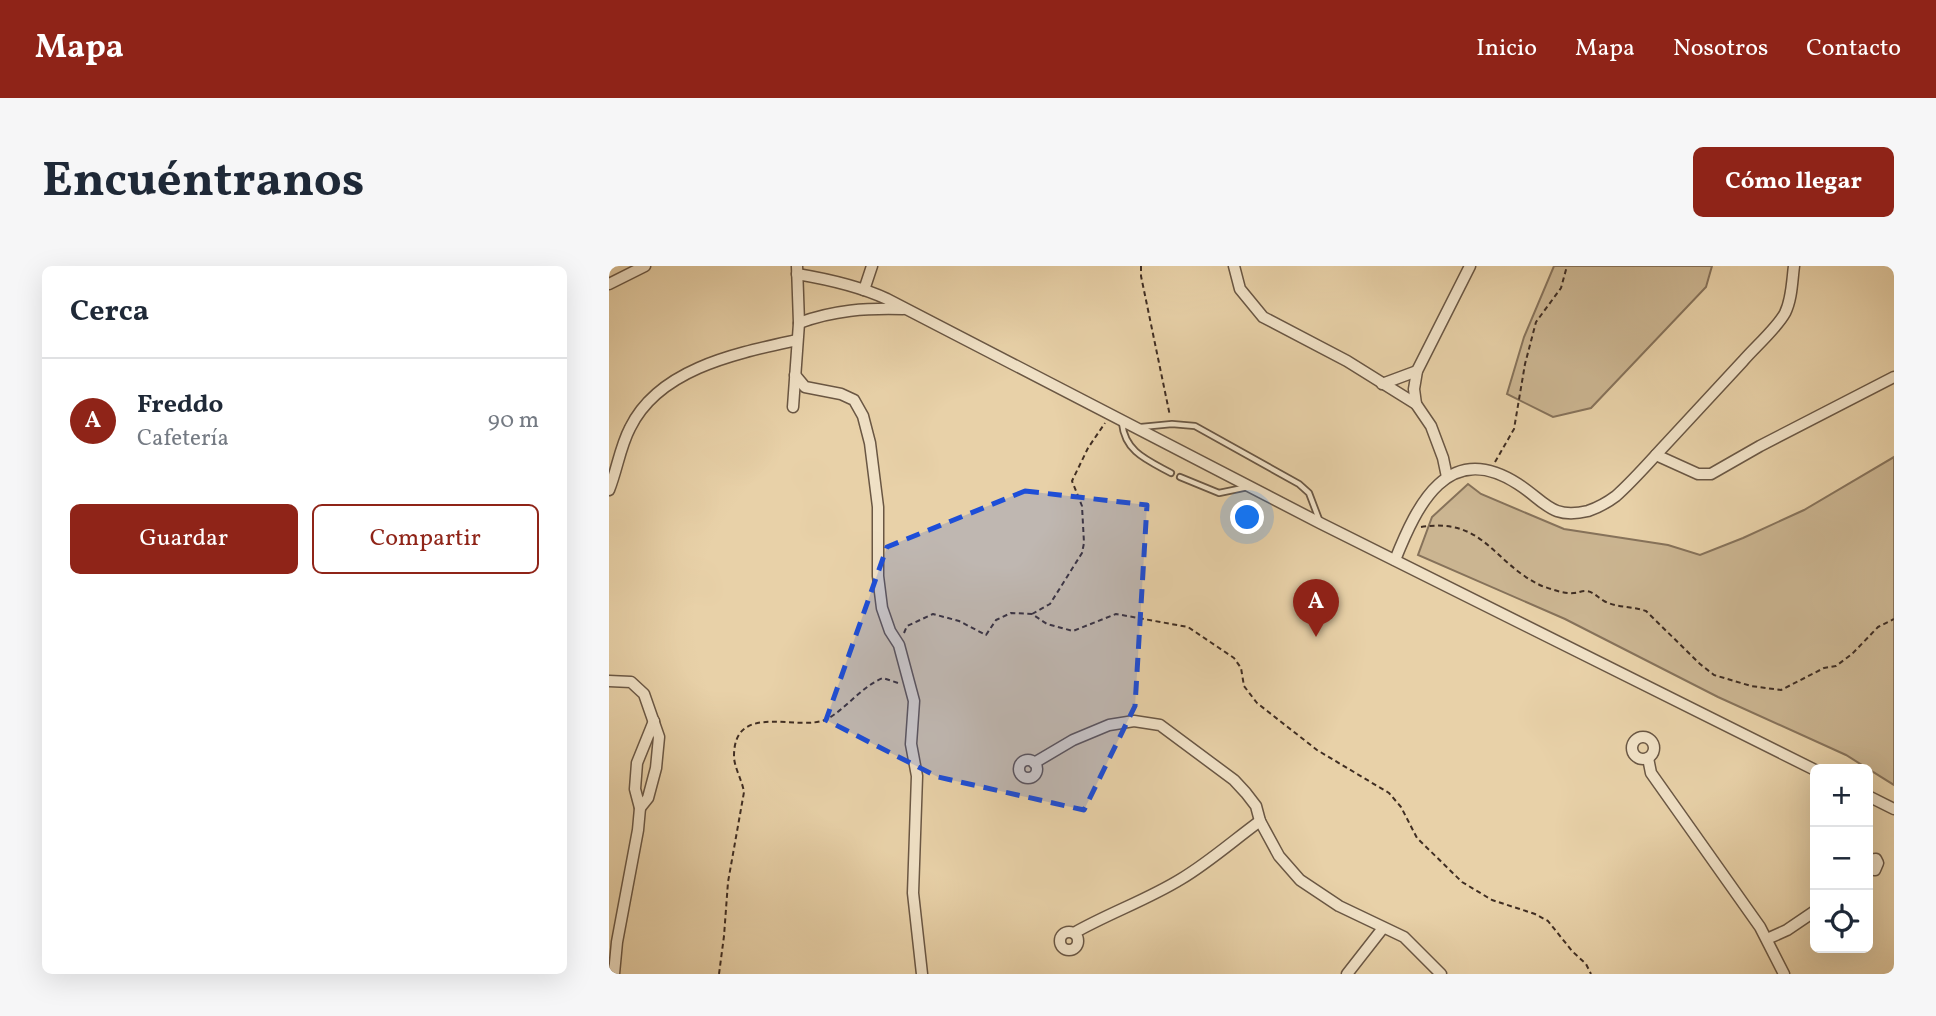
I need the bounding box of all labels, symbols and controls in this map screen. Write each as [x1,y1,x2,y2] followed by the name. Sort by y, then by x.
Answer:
[35,26,124,72] text: Mapa
[1476,32,1537,66] text: Inicio
[1575,32,1635,66] text: Mapa
[1673,32,1768,66] text: Nosotros
[1806,32,1901,66] text: Contacto
[1693,147,1894,217] button: Cómo llegar
[42,148,364,217] text: Encuéntranos
[70,291,149,333] text: Cerca
[137,387,223,423] text: Freddo
[85,405,101,437] text: A
[488,405,539,437] text: 90 m
[137,423,229,455] text: Cafetería
[1230,500,1264,534] your location
[70,504,298,574] button: Guardar
[312,504,539,574] button: Compartir
[1293,579,1339,637] pin: A
[1810,764,1873,953] map controls
[1810,764,1873,827] button: +
[1810,827,1873,890] button: −
[1810,890,1873,953] button: locate

